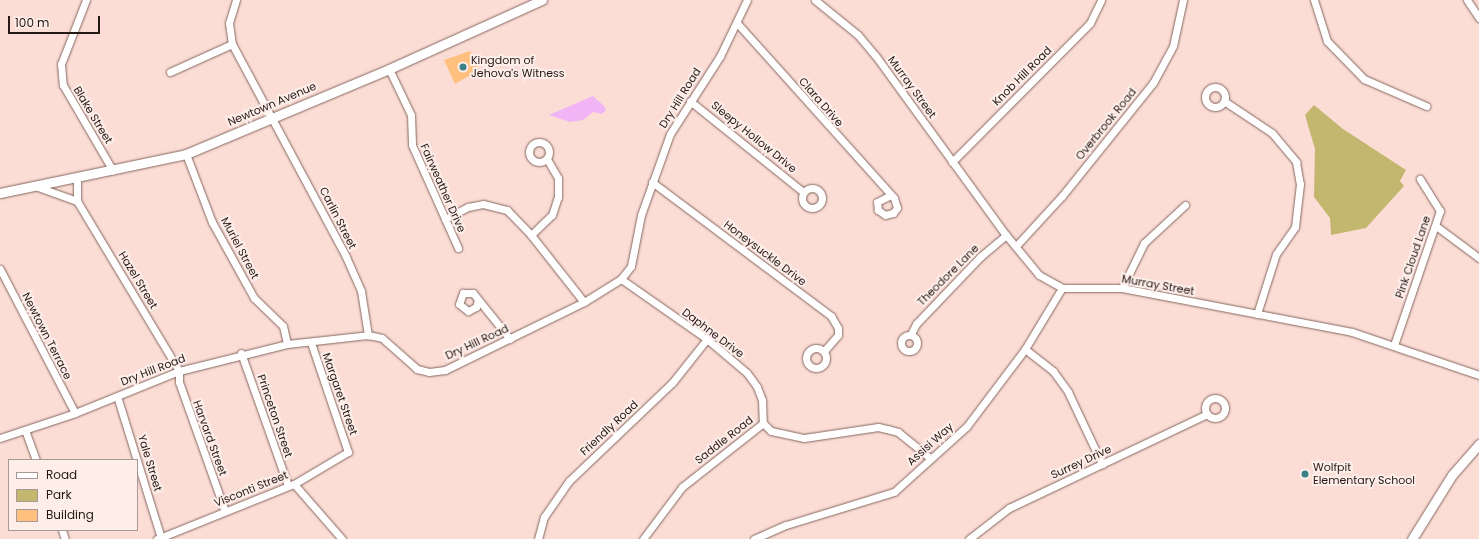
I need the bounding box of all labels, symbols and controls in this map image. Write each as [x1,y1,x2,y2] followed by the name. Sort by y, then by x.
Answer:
[10,8,102,34] scale bar
[15,14,49,31] text: 100 m
[990,44,1054,108] street label: Knob Hill Road
[885,53,939,121] street label: Murray Street
[471,54,565,80] place label: Kingdom of Jehova's Witness
[458,62,468,72] marker: Kingdom of Jehova's Witness
[656,66,704,130] street label: Dry Hill Road
[796,75,846,129] street label: Clara Drive
[226,79,318,129] street label: Newtown Avenue
[71,84,115,146] street label: Blake Street
[1073,85,1139,163] street label: Overbrook Road
[709,99,799,175] street label: Sleepy Hollow Drive
[418,142,468,234] street label: Fairweather Drive
[317,185,359,251] street label: Carlin Street
[1393,214,1433,300] street label: Pink Cloud Lane
[218,215,262,281] street label: Muriel Street
[721,218,809,288] street label: Honeysuckle Drive
[915,242,981,308] street label: Theodore Lane
[116,249,160,311] street label: Hazel Street
[1121,272,1195,298] street label: Murray Street
[19,290,75,382] street label: Newtown Terrace
[679,305,747,361] street label: Daphne Drive
[443,322,511,362] street label: Dry Hill Road
[320,351,360,437] street label: Margaret Street
[119,352,187,388] street label: Dry Hill Road
[255,373,295,459] street label: Princeton Street
[190,398,230,478] street label: Harvard Street
[577,398,641,458] street label: Friendly Road
[692,413,756,467] street label: Saddle Road
[904,420,956,468] street label: Assisi Way
[135,433,165,493] street label: Yale Street
[1049,442,1113,482] street label: Surrey Drive
[8,459,138,531] legend
[1313,461,1415,487] place label: Wolfpit Elementary School
[46,466,77,483] text: Road
[212,468,290,510] street label: Visconti Street
[1300,469,1310,479] marker: Wolfpit Elementary School
[46,486,72,503] text: Park
[46,506,94,523] text: Building

